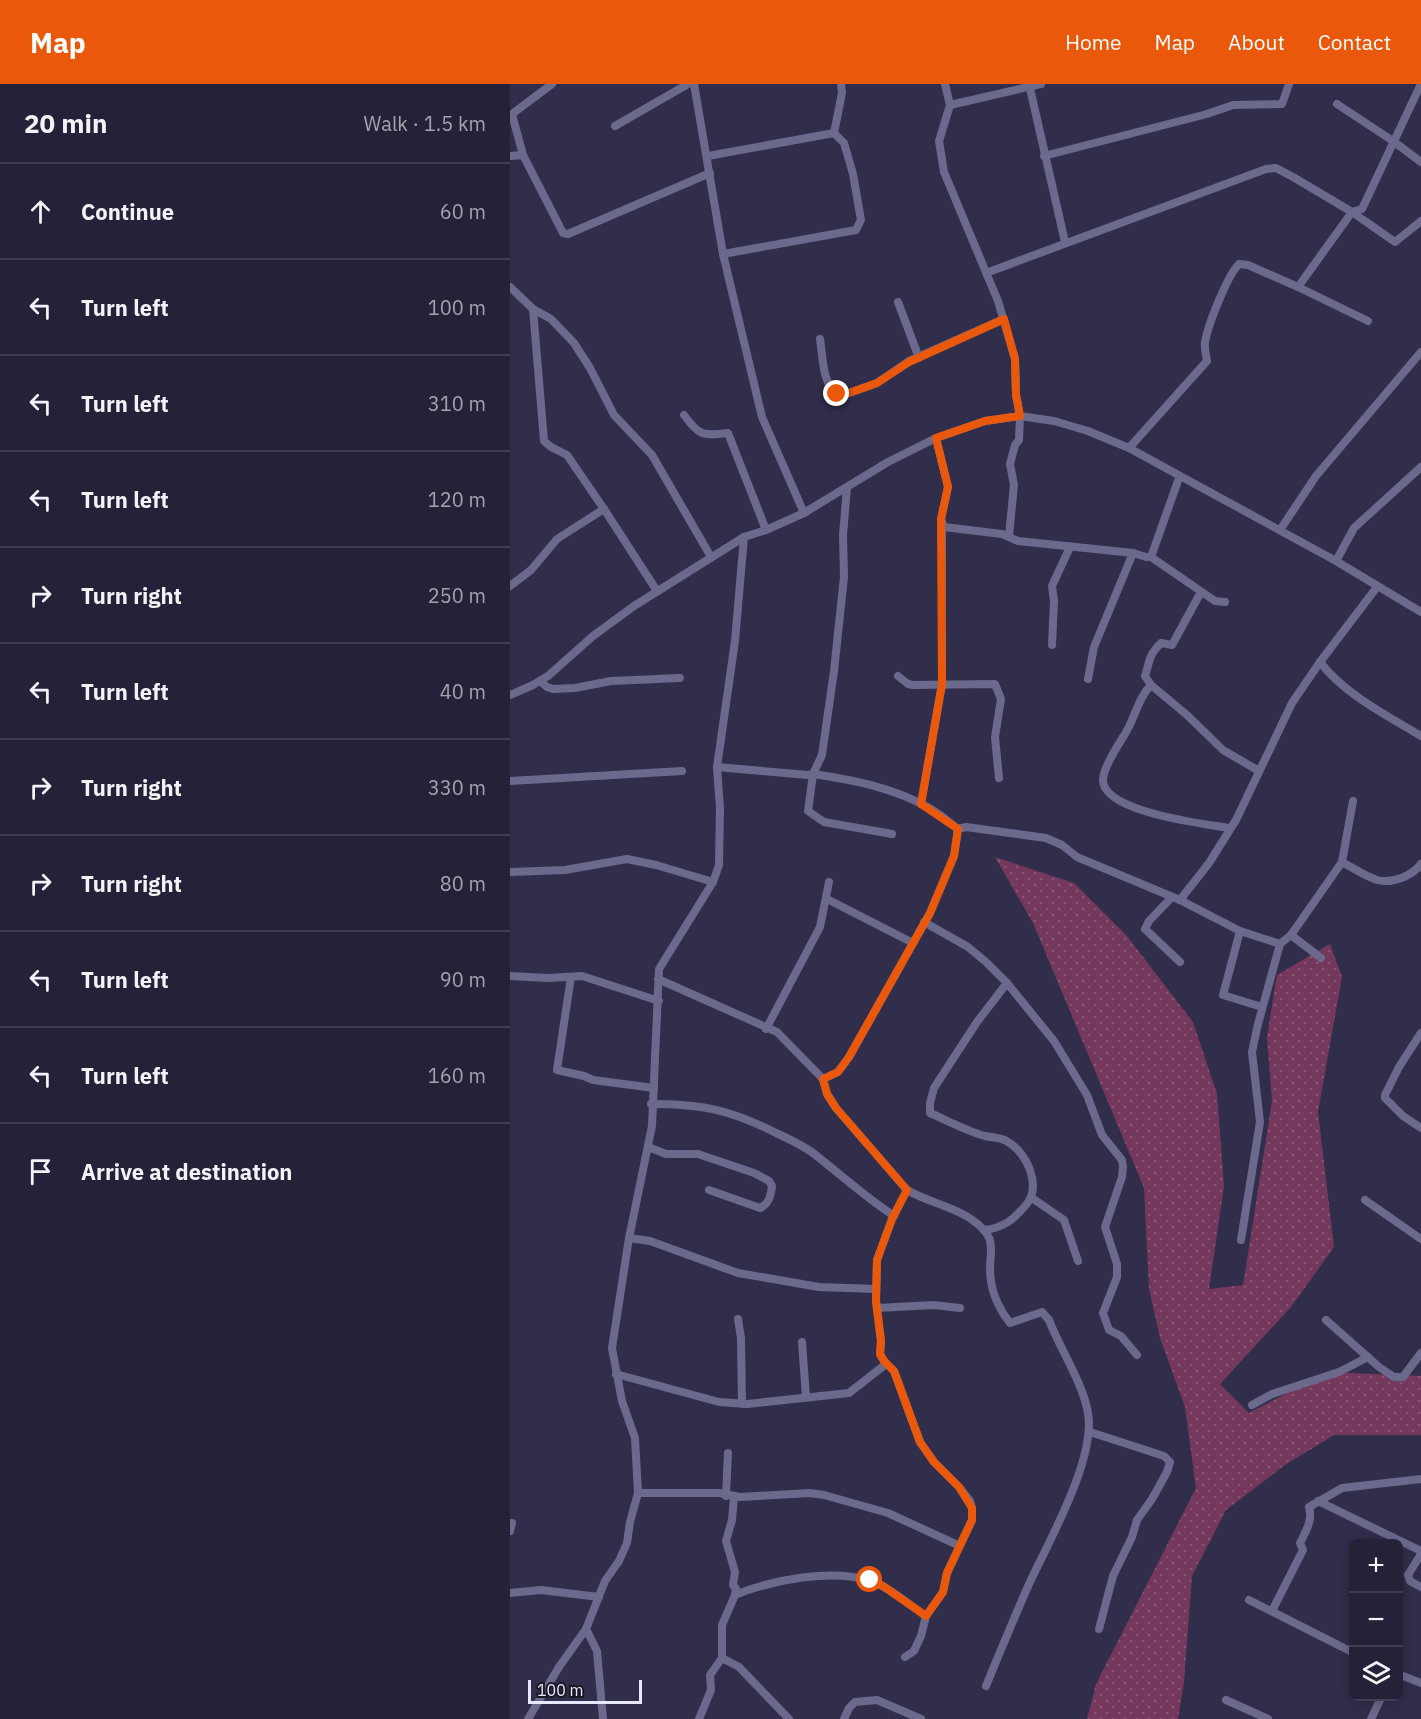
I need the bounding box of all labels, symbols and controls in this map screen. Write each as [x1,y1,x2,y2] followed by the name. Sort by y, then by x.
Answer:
[30,24,86,61] text: Map
[1065,28,1122,56] text: Home
[1155,28,1195,56] text: Map
[1228,28,1285,56] text: About
[1318,28,1391,56] text: Contact
[24,106,108,140] text: 20 min
[364,110,486,137] text: Walk · 1.5 km
[24,195,57,228] icon: ahead
[81,197,174,226] text: Continue
[440,198,486,225] text: 60 m
[24,291,57,324] icon: left
[81,293,169,322] text: Turn left
[428,294,486,321] text: 100 m
[823,380,849,406] route end
[24,387,57,420] icon: left
[81,389,169,418] text: Turn left
[428,390,486,417] text: 310 m
[24,483,57,516] icon: left
[81,485,169,514] text: Turn left
[428,486,486,513] text: 120 m
[24,579,57,612] icon: right
[81,581,182,610] text: Turn right
[428,582,486,609] text: 250 m
[24,675,57,708] icon: left
[81,677,169,706] text: Turn left
[440,678,486,705] text: 40 m
[24,771,57,804] icon: right
[81,773,182,802] text: Turn right
[428,774,486,801] text: 330 m
[24,867,57,900] icon: right
[81,869,182,898] text: Turn right
[440,870,486,897] text: 80 m
[24,963,57,996] icon: left
[81,965,169,994] text: Turn left
[440,966,486,993] text: 90 m
[24,1059,57,1092] icon: left
[81,1061,169,1090] text: Turn left
[428,1062,486,1089] text: 160 m
[24,1155,57,1188] icon: arrive
[81,1157,292,1186] text: Arrive at destination
[1349,1539,1403,1701] map controls
[1349,1539,1403,1593] button: +
[856,1566,882,1592] route start
[1349,1593,1403,1647] button: −
[1349,1647,1403,1701] button: layers
[528,1677,642,1704] scale bar
[537,1680,584,1700] text: 100 m

